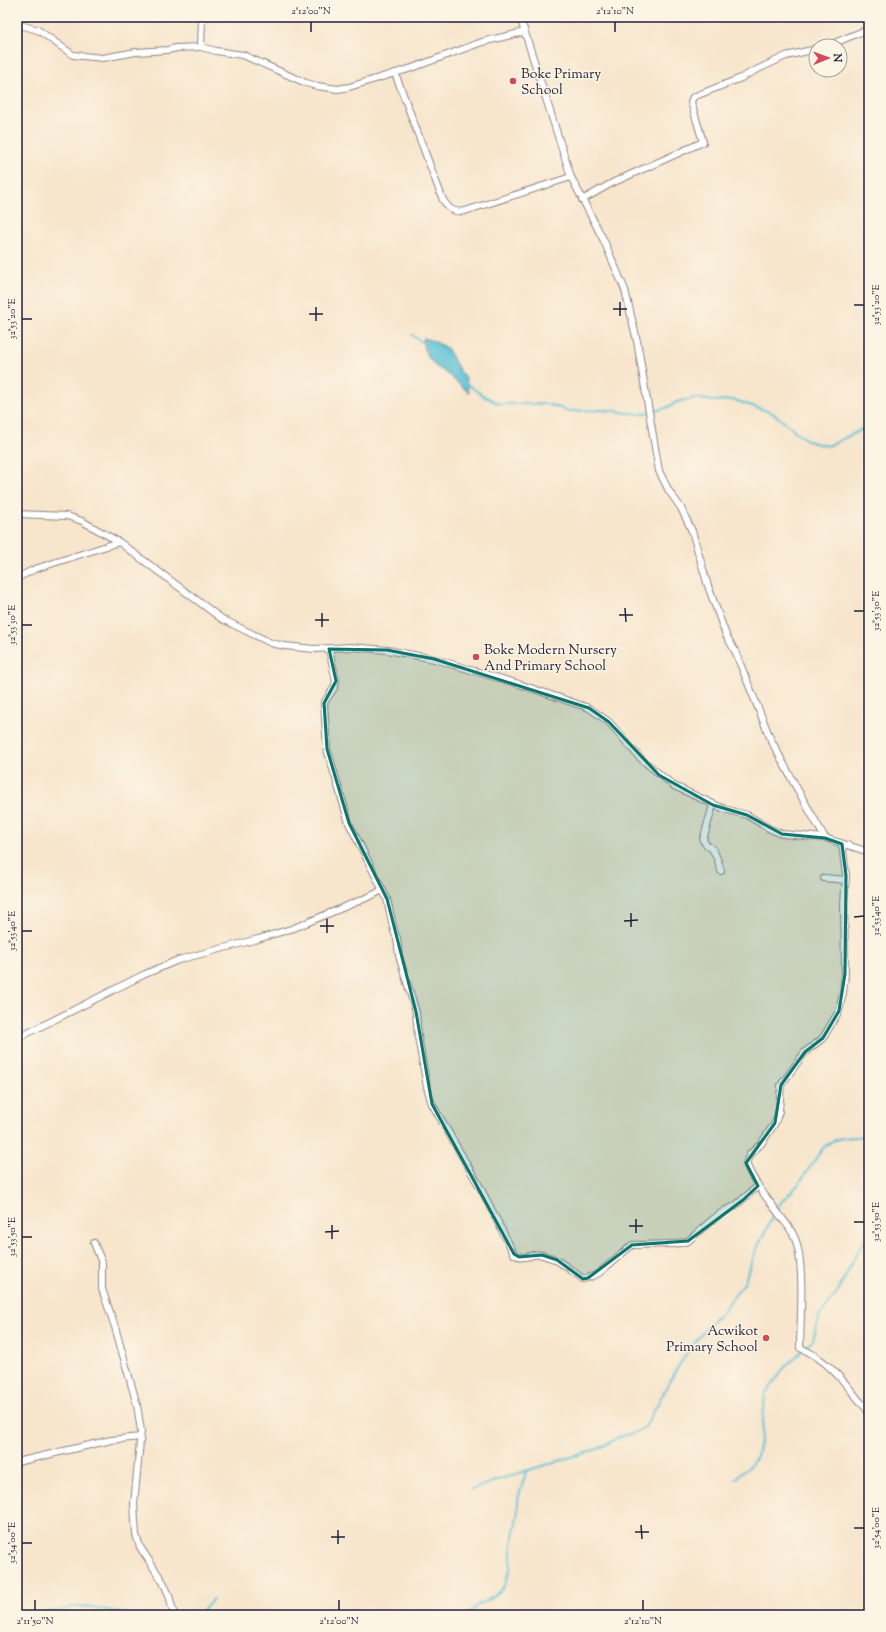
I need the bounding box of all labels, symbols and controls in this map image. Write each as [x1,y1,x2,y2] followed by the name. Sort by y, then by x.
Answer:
[291,4,331,19] text: 2°12'00"N
[596,4,634,19] text: 2°12'10"N
[808,38,848,78] north arrow
[829,52,845,63] text: N
[521,65,601,101] place label: Boke Primary School
[508,76,518,86] marker: Boke Primary School
[869,284,884,326] text: 32°53'20"E
[5,298,20,340] text: 32°53'20"E
[869,591,884,631] text: 32°53'30"E
[5,605,20,645] text: 32°53'30"E
[484,641,617,677] place label: Boke Modern Nursery And Primary School
[471,652,481,662] marker: Boke Modern Nursery And Primary School
[869,896,884,936] text: 32°53'40"E
[5,911,20,951] text: 32°53'40"E
[869,1202,884,1242] text: 32°53'50"E
[5,1217,20,1257] text: 32°53'50"E
[666,1322,758,1358] place label: Acwikot Primary School
[761,1333,771,1343] marker: Acwikot Primary School
[869,1507,884,1549] text: 32°54'00"E
[5,1522,20,1564] text: 32°54'00"E
[16,1614,54,1629] text: 2°11'50"N
[319,1614,359,1629] text: 2°12'00"N
[624,1614,662,1629] text: 2°12'10"N

